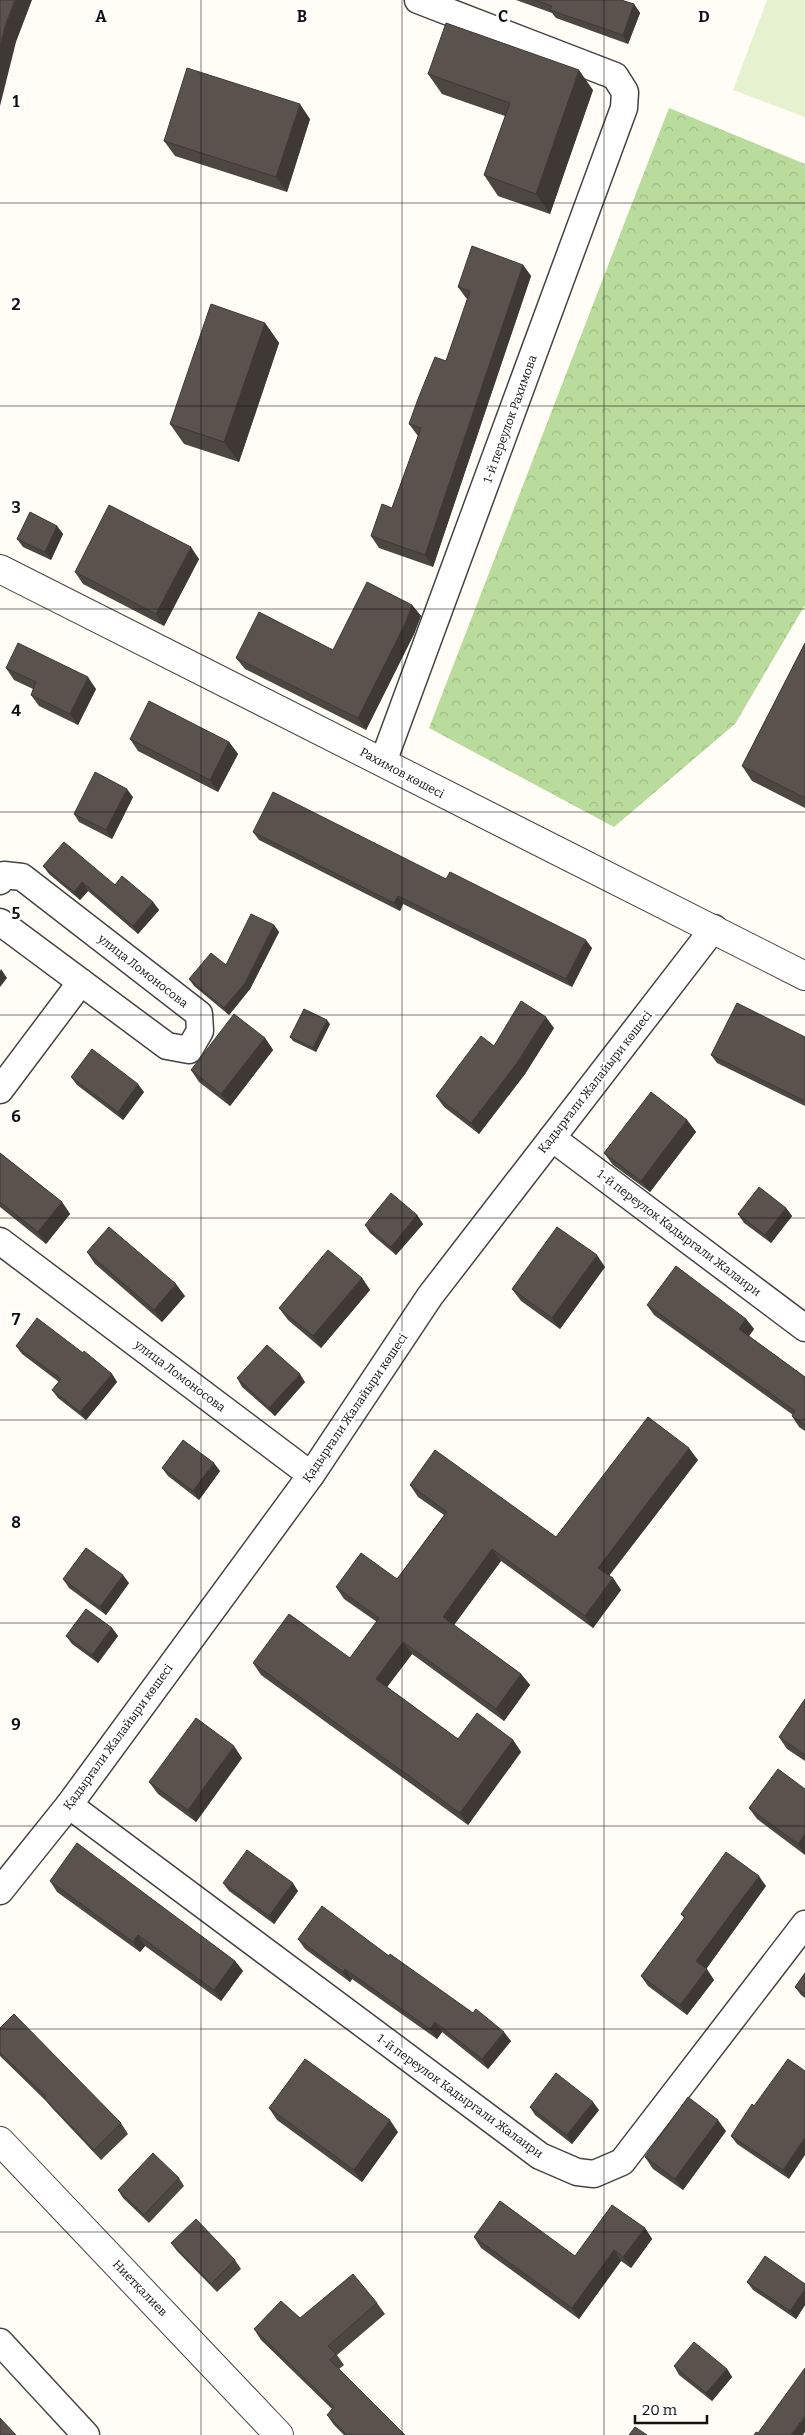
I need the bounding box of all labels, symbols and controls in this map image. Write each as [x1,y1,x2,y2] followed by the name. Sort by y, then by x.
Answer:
[95,7,107,26] text: A
[297,7,307,26] text: B
[498,7,508,26] text: C
[698,7,710,26] text: D
[13,92,20,111] text: 1
[11,295,21,314] text: 2
[480,353,540,485] street label: 1-й переулок Рахимова
[11,498,21,517] text: 3
[11,701,21,720] text: 4
[357,745,447,801] street label: Рахимов көшесі
[12,904,21,923] text: 5
[95,931,191,1011] street label: улица Ломоносова
[535,1008,655,1156] street label: Қадырғали Жалайыри көшесі
[11,1107,21,1126] text: 6
[594,1167,764,1299] street label: 1-й переулок Кадыргали Жалаири
[12,1310,21,1329] text: 7
[300,1331,410,1485] street label: Қадырғали Жалайыри көшесі
[131,1337,228,1415] street label: улица Ломоносова
[11,1513,21,1532] text: 8
[60,1661,176,1813] street label: Қадырғали Жалайыри көшесі
[11,1715,21,1734] text: 9
[374,2031,546,2161] street label: 1-й переулок Кадыргали Жалаири
[110,2257,170,2319] street label: Ниетқалиев
[635,2392,708,2424] scale bar
[642,2401,678,2419] text: 20 m

